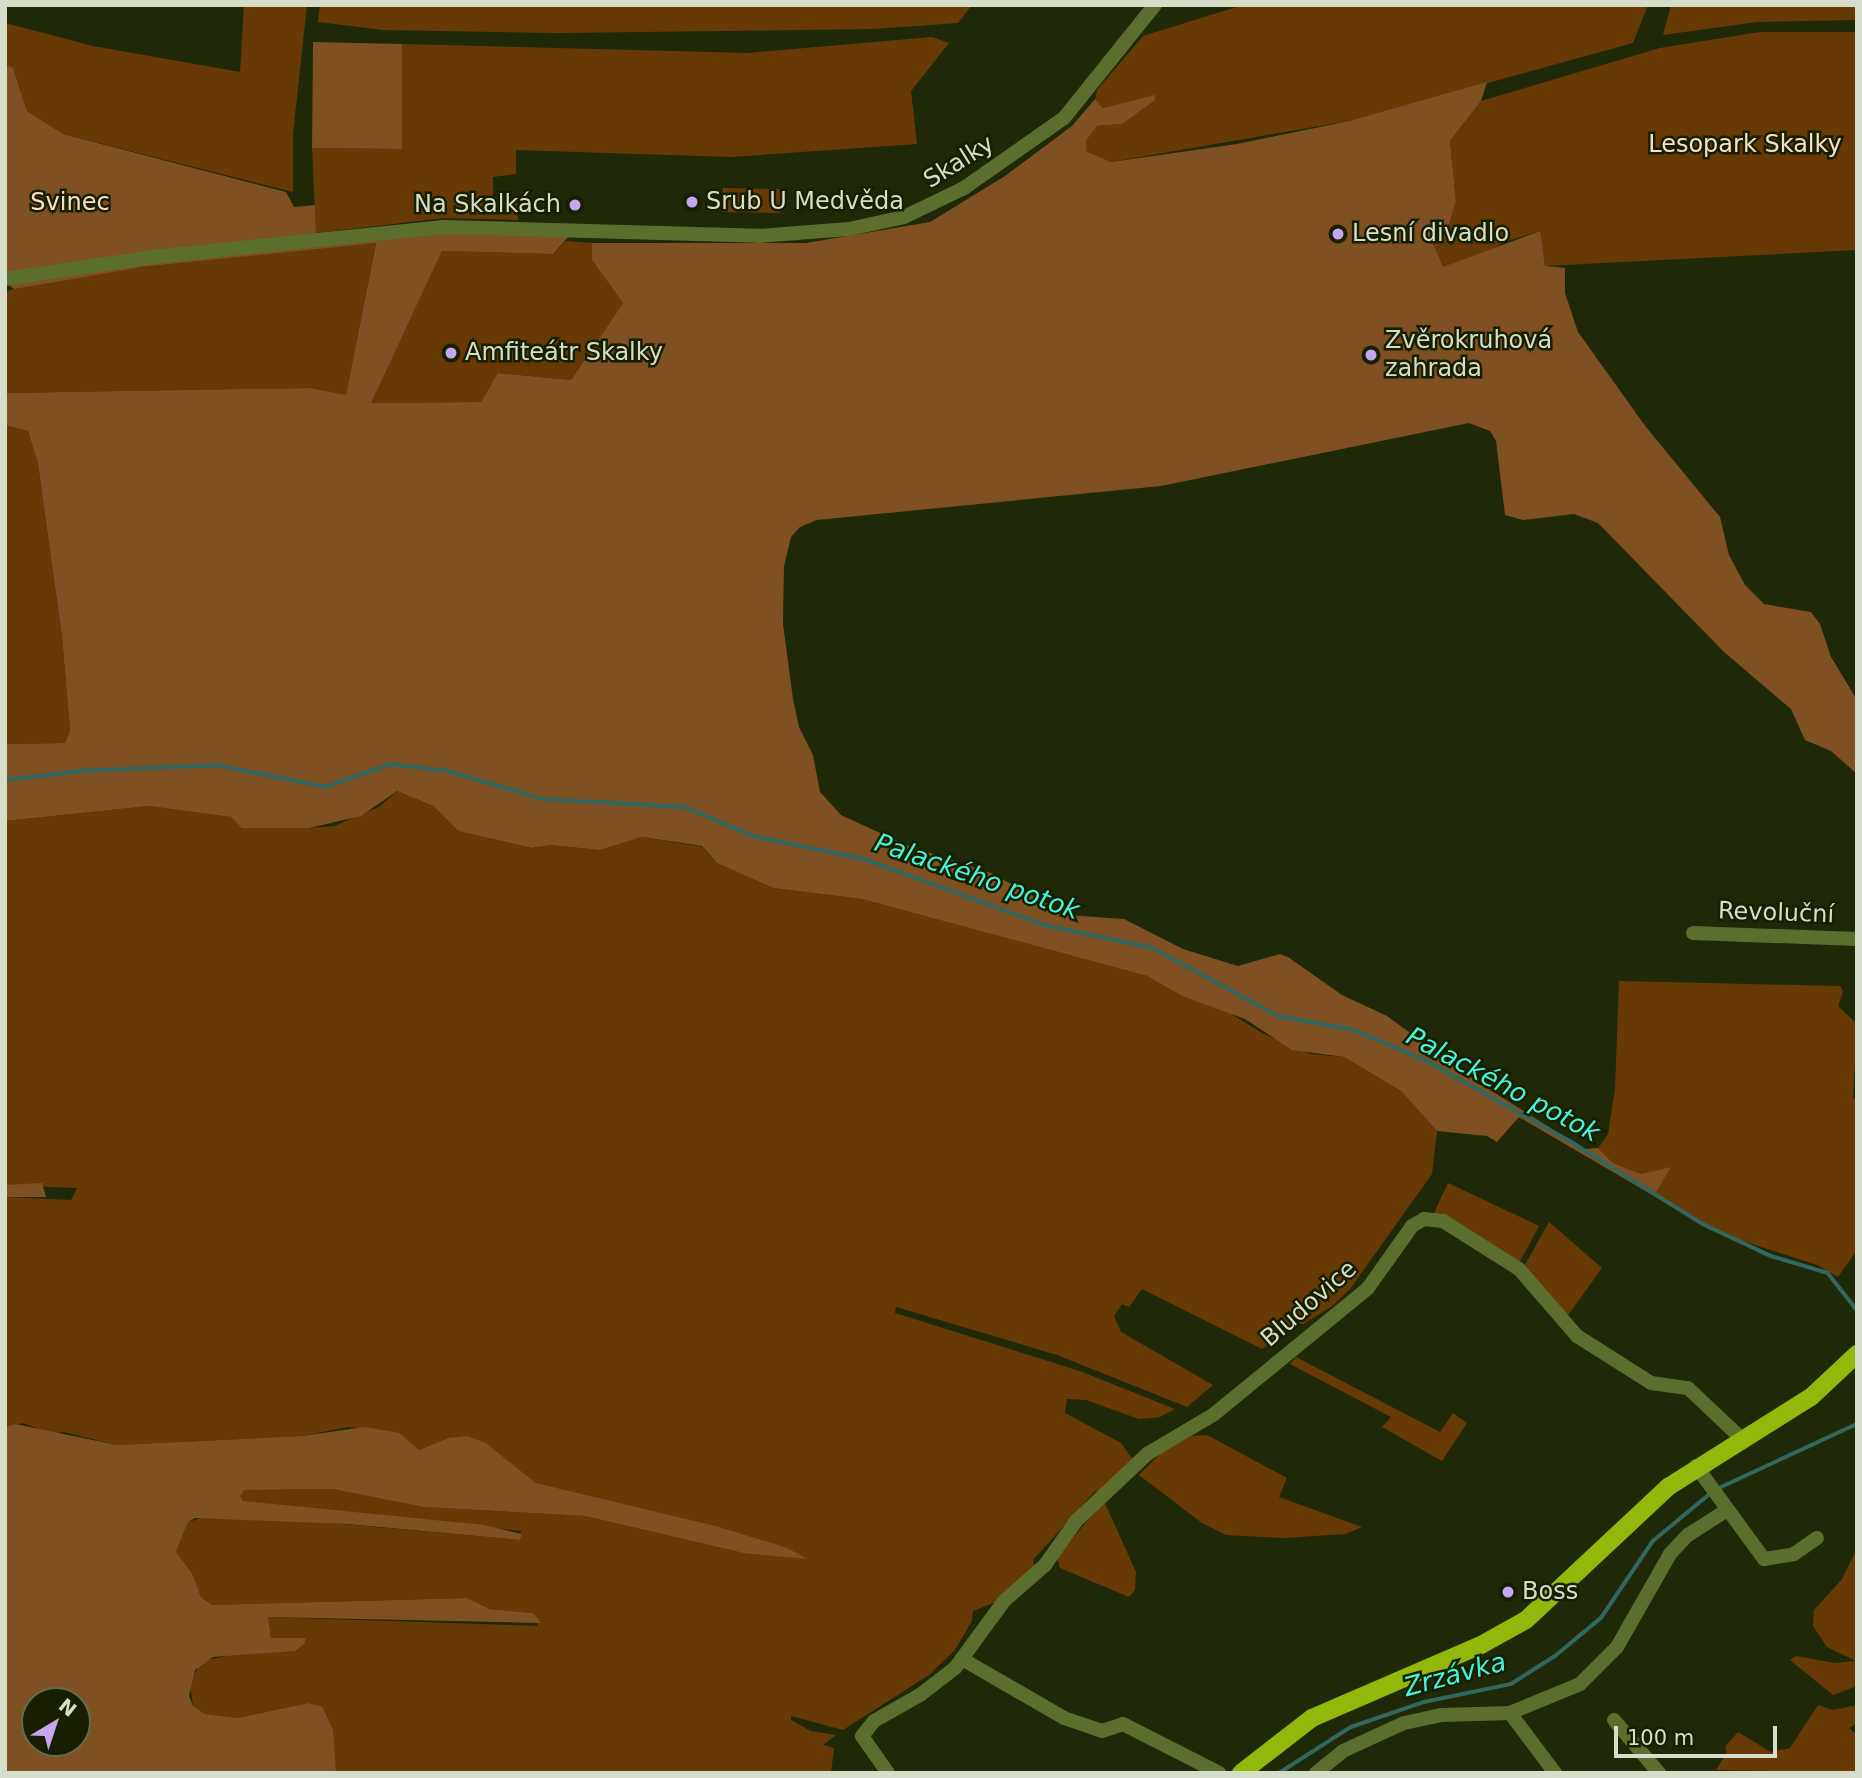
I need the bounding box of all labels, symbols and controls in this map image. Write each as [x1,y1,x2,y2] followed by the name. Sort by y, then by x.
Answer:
[919,129,999,195] street label: Skalky
[1648,131,1842,159] park label: Lesopark Skalky
[706,188,904,216] place label: Srub U Medvěda
[30,189,110,217] park label: Svinec
[414,191,561,219] place label: Na Skalkách
[684,194,700,210] marker: Srub U Medvěda
[567,197,583,213] marker: Na Skalkách
[1352,220,1509,248] place label: Lesní divadlo
[1330,226,1346,242] marker: Lesní divadlo
[1385,327,1552,383] place label: Zvěrokruhová zahrada
[465,339,663,367] place label: Amfiteátr Skalky
[443,345,459,361] marker: Amfiteátr Skalky
[1363,347,1379,363] marker: Zvěrokruhová zahrada
[871,827,1083,927] water label: Palackého potok
[1717,897,1835,929] street label: Revoluční
[1401,1021,1605,1149] water label: Palackého potok
[1255,1255,1363,1353] street label: Bludovice
[1522,1578,1578,1606] place label: Boss
[1500,1584,1516,1600] marker: Boss
[1401,1646,1509,1704] water label: Zrzávka
[21,1687,91,1757] north arrow
[55,1694,81,1721] text: N
[1617,1712,1780,1756] scale bar
[1627,1726,1694,1750] text: 100 m

